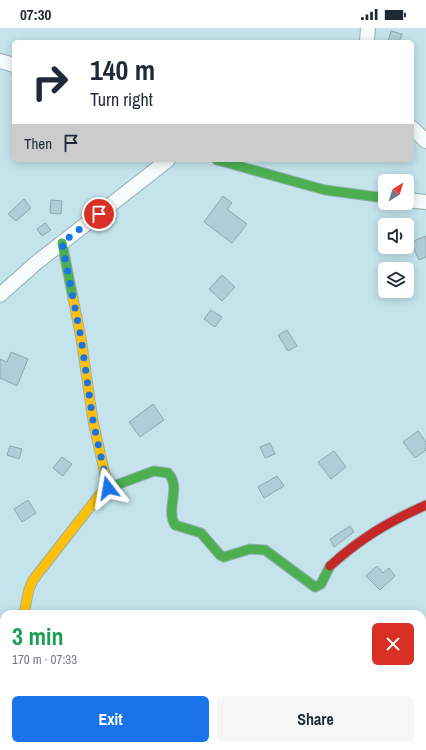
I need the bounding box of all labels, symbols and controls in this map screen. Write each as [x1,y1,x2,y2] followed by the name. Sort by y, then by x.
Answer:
[20,4,51,25] text: 07:30
[90,51,155,89] text: 140 m
[24,56,76,108] icon: right
[90,87,153,112] text: Turn right
[60,132,82,154] icon: arrive
[24,133,52,154] text: Then
[378,174,414,210] north arrow
[378,174,414,298] map controls
[82,197,116,231] pin
[88,203,110,225] icon: arrive
[378,218,414,254] button: sound
[378,262,414,298] button: layers
[87,467,129,509] position arrow
[12,620,63,652] text: 3 min
[372,623,414,665] button: close
[12,651,77,668] text: 170 m · 07:33
[12,696,209,742] button: Exit
[217,696,414,742] button: Share

